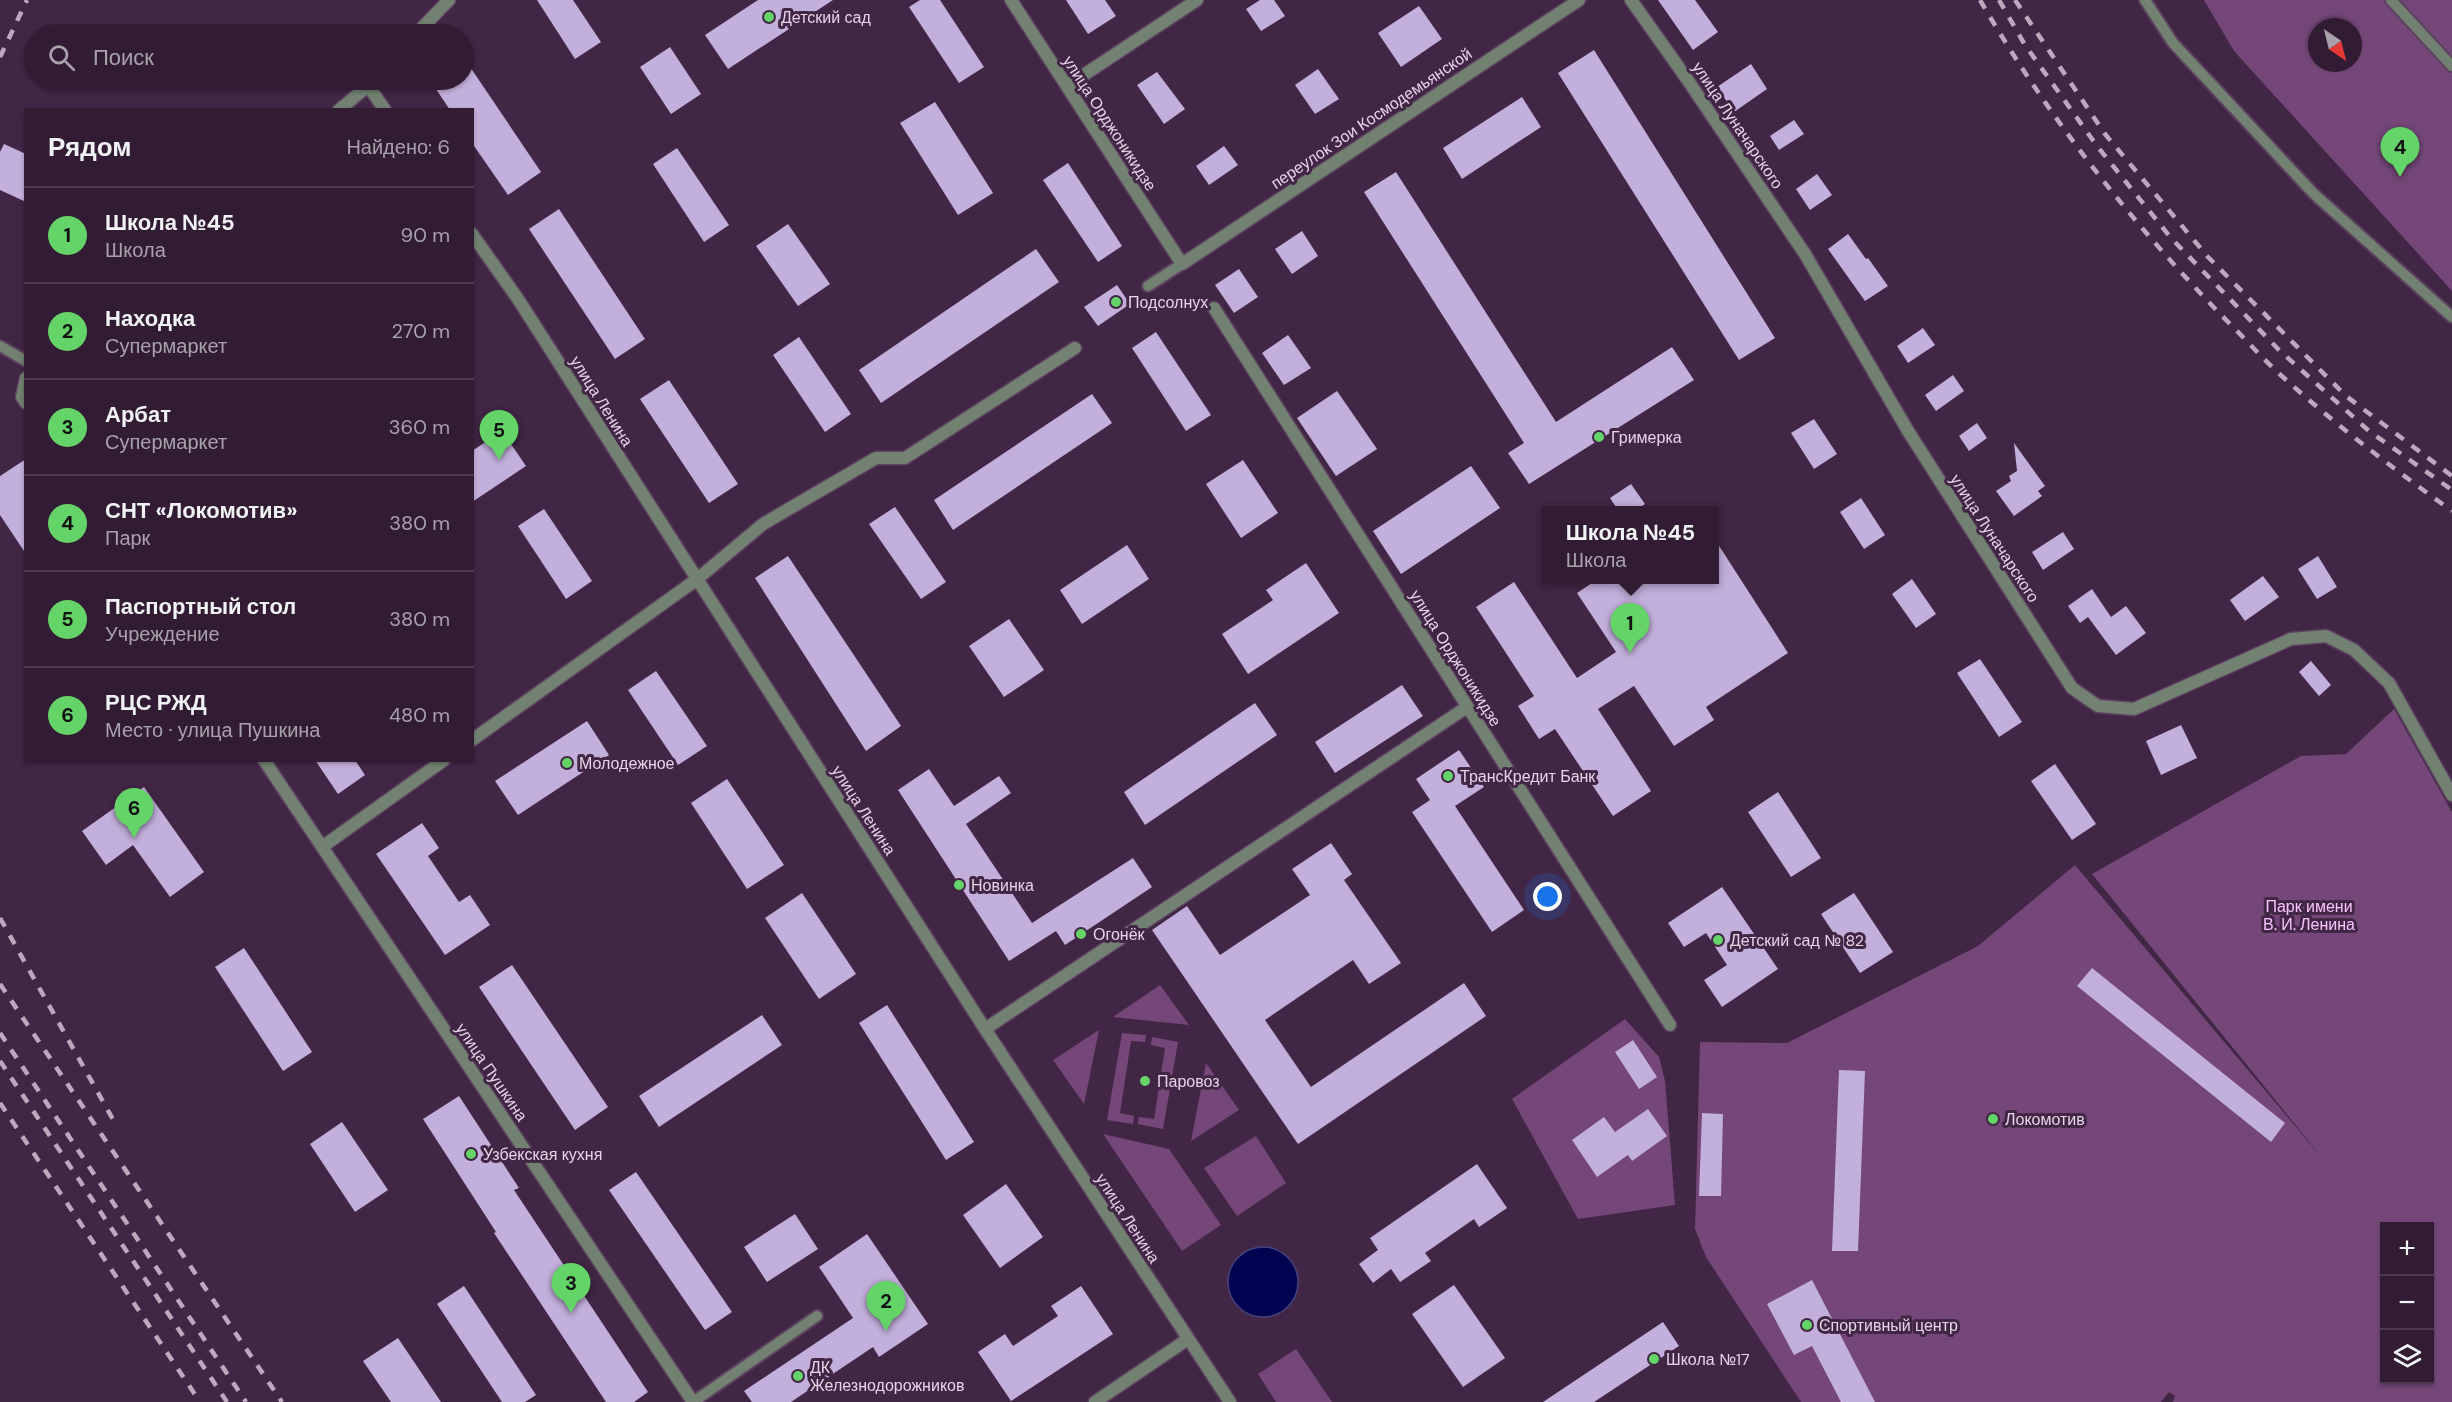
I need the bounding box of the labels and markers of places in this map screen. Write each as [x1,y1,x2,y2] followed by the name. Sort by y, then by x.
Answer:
[781,7,871,28] place label: Детский сад
[762,10,776,24] marker: Детский сад
[2380,128,2420,177] pin: 4
[1128,292,1208,313] place label: Подсолнух
[1109,295,1123,309] marker: Подсолнух
[480,410,518,460] pin: 5
[1611,427,1682,448] place label: Гримерка
[1592,430,1606,444] marker: Гримерка
[1610,604,1650,653] pin: 1
[579,753,675,774] place label: Молодежное
[560,756,574,770] marker: Молодежное
[1460,766,1596,787] place label: ТрансКредит Банк
[1441,769,1455,783] marker: ТрансКредит Банк
[114,788,154,838] pin: 6
[971,875,1034,896] place label: Новинка
[952,878,966,892] marker: Новинка
[1093,924,1146,945] place label: Огонёк
[1074,927,1088,941] marker: Огонёк
[1730,930,1864,951] place label: Детский сад № 82
[1711,933,1725,947] marker: Детский сад № 82
[1157,1071,1220,1092] place label: Паровоз
[1138,1074,1152,1088] marker: Паровоз
[2005,1109,2085,1130] place label: Локомотив
[1986,1112,2000,1126] marker: Локомотив
[483,1144,602,1165] place label: Узбекская кухня
[464,1147,478,1161] marker: Узбекская кухня
[552,1264,590,1313] pin: 3
[866,1282,906,1331] pin: 2
[1819,1315,1958,1336] place label: Спортивный центр
[1800,1318,1814,1332] marker: Спортивный центр
[1666,1349,1750,1370] place label: Школа №17
[1647,1352,1661,1366] marker: Школа №17
[810,1357,964,1396] place label: ДК Железнодорожников
[791,1369,805,1383] marker: ДК Железнодорожников

